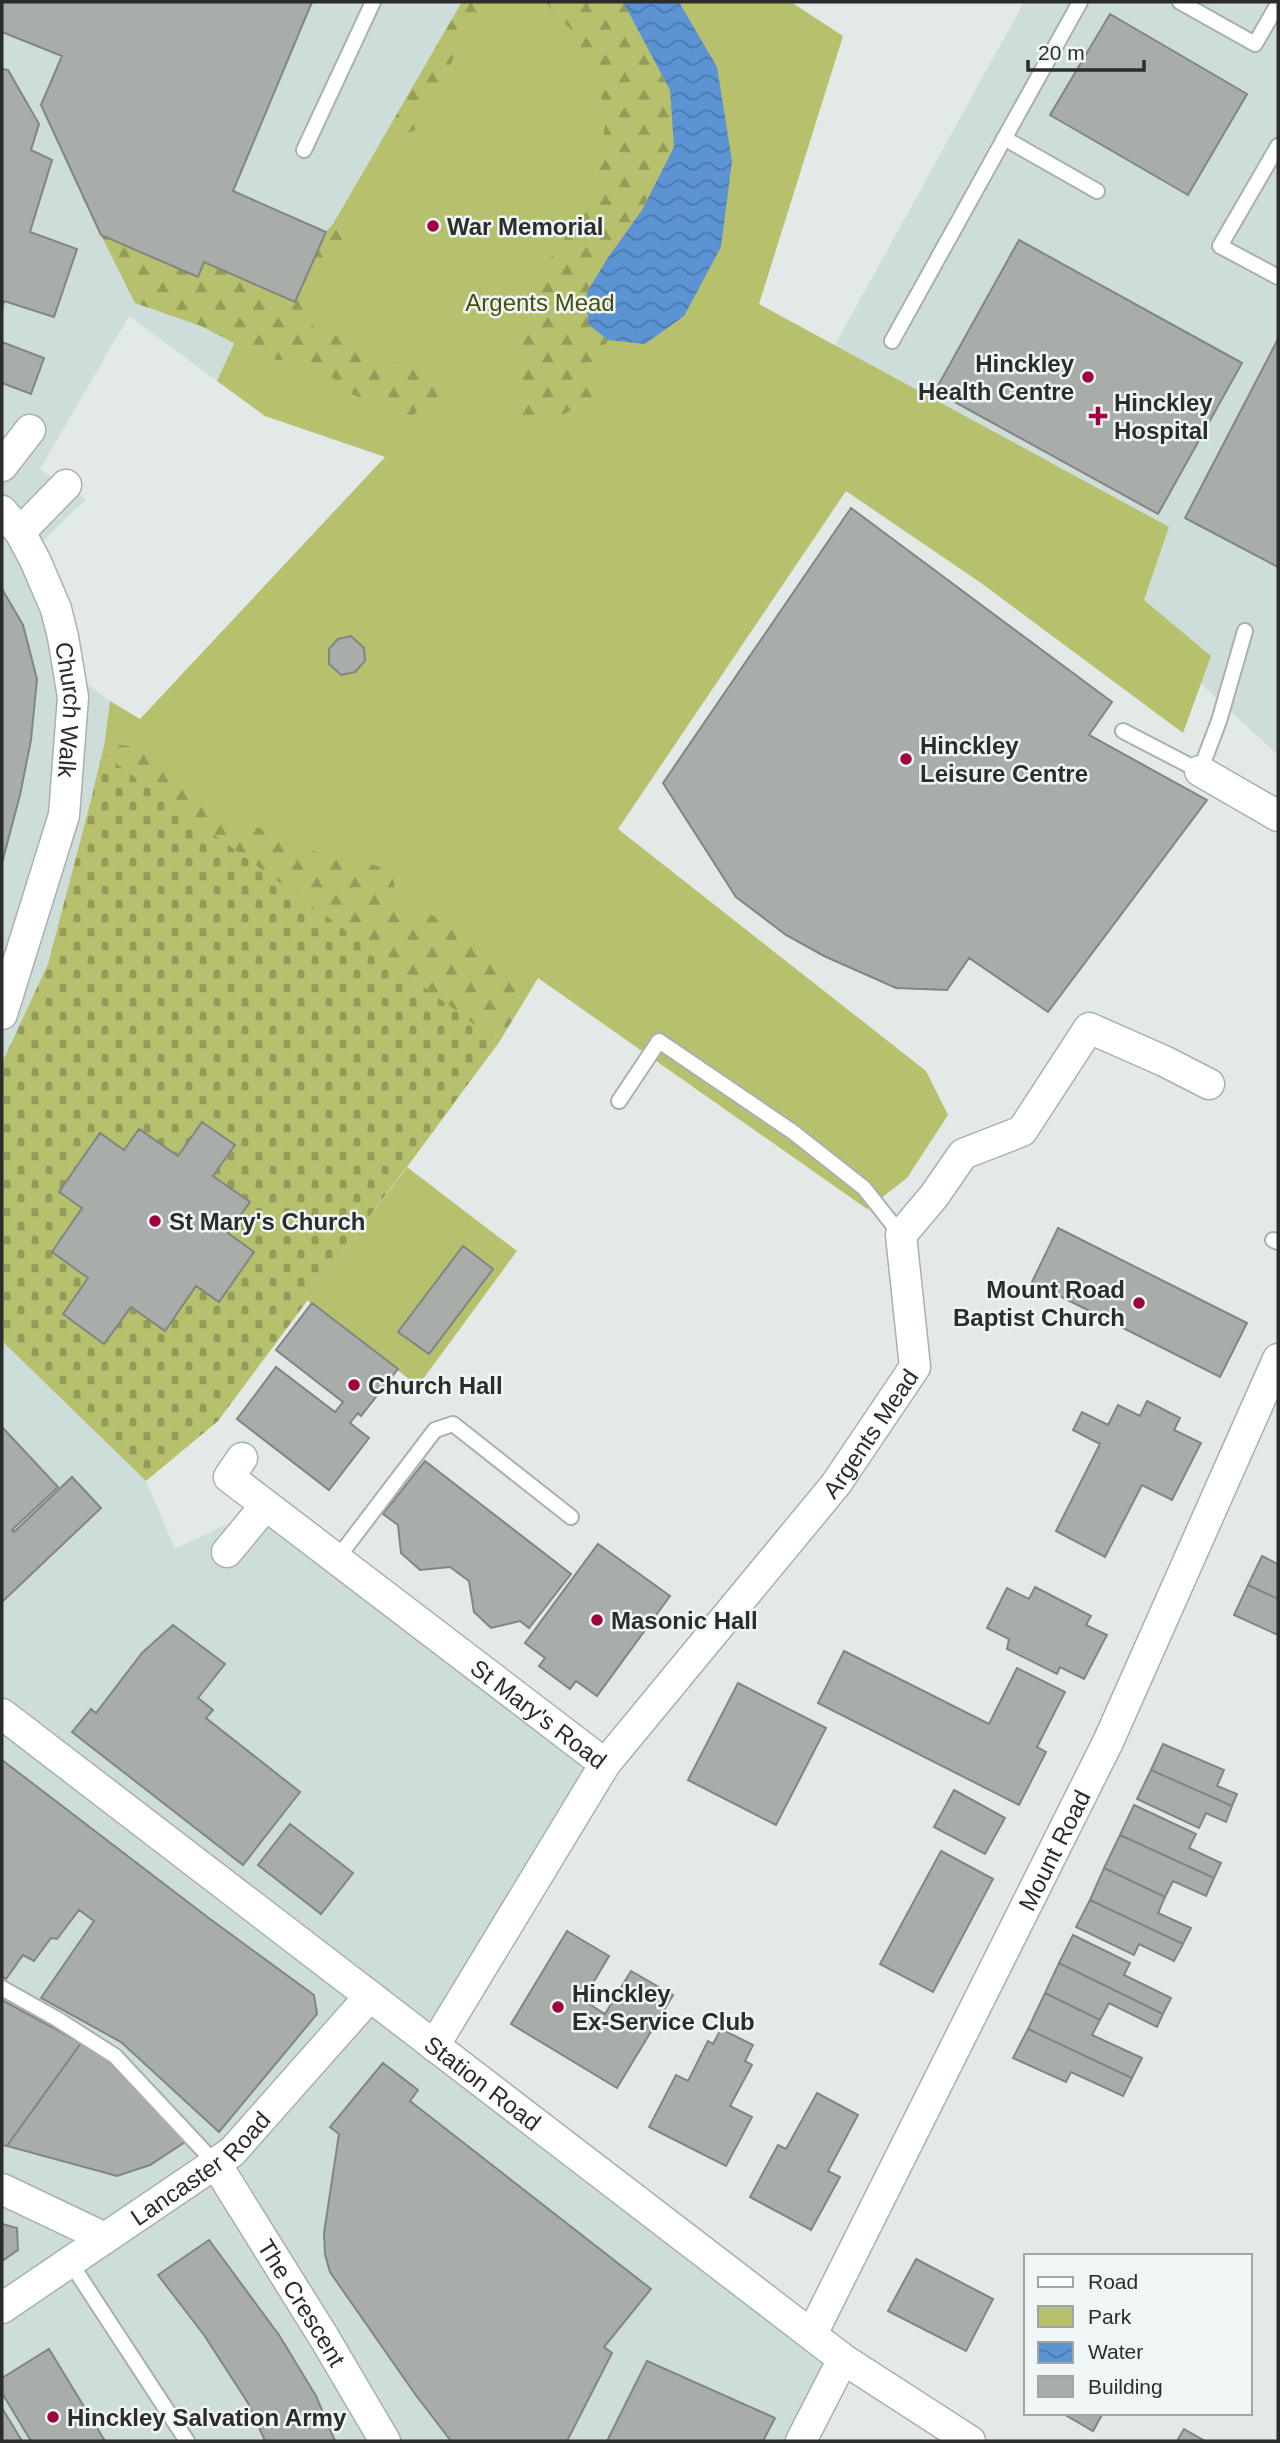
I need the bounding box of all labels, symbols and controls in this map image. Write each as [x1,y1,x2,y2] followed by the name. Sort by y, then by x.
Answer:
[1028,28,1144,72] scale bar
[1038,41,1085,64] text: 20 m
[447,213,603,240] place label: War Memorial
[425,218,441,234] marker: War Memorial
[465,289,615,316] park label: Argents Mead
[918,350,1075,405] place label: Hinckley Health Centre
[1080,369,1096,385] marker: Hinckley Health Centre
[1114,389,1213,444] place label: Hinckley Hospital
[1088,406,1108,426] marker: Hinckley Hospital
[51,640,87,780] street label: Church Walk
[920,732,1088,787] place label: Hinckley Leisure Centre
[898,751,914,767] marker: Hinckley Leisure Centre
[169,1208,365,1235] place label: St Mary's Church
[147,1213,163,1229] marker: St Mary's Church
[953,1276,1125,1331] place label: Mount Road Baptist Church
[1131,1295,1147,1311] marker: Mount Road Baptist Church
[817,1364,923,1503] street label: Argents Mead
[368,1372,503,1399] place label: Church Hall
[346,1377,362,1393] marker: Church Hall
[611,1607,758,1634] place label: Masonic Hall
[589,1612,605,1628] marker: Masonic Hall
[466,1653,612,1774] street label: St Mary's Road
[1013,1786,1095,1915] street label: Mount Road
[572,1980,755,2035] place label: Hinckley Ex-Service Club
[550,1999,566,2015] marker: Hinckley Ex-Service Club
[420,2030,546,2136] street label: Station Road
[125,2106,275,2230] street label: Lancaster Road
[253,2234,351,2371] street label: The Crescent
[1024,2254,1252,2415] legend
[1088,2270,1138,2293] text: Road
[1088,2305,1132,2328] text: Park
[1088,2340,1143,2363] text: Water
[1088,2375,1163,2398] text: Building
[67,2404,347,2431] place label: Hinckley Salvation Army
[45,2409,61,2425] marker: Hinckley Salvation Army

